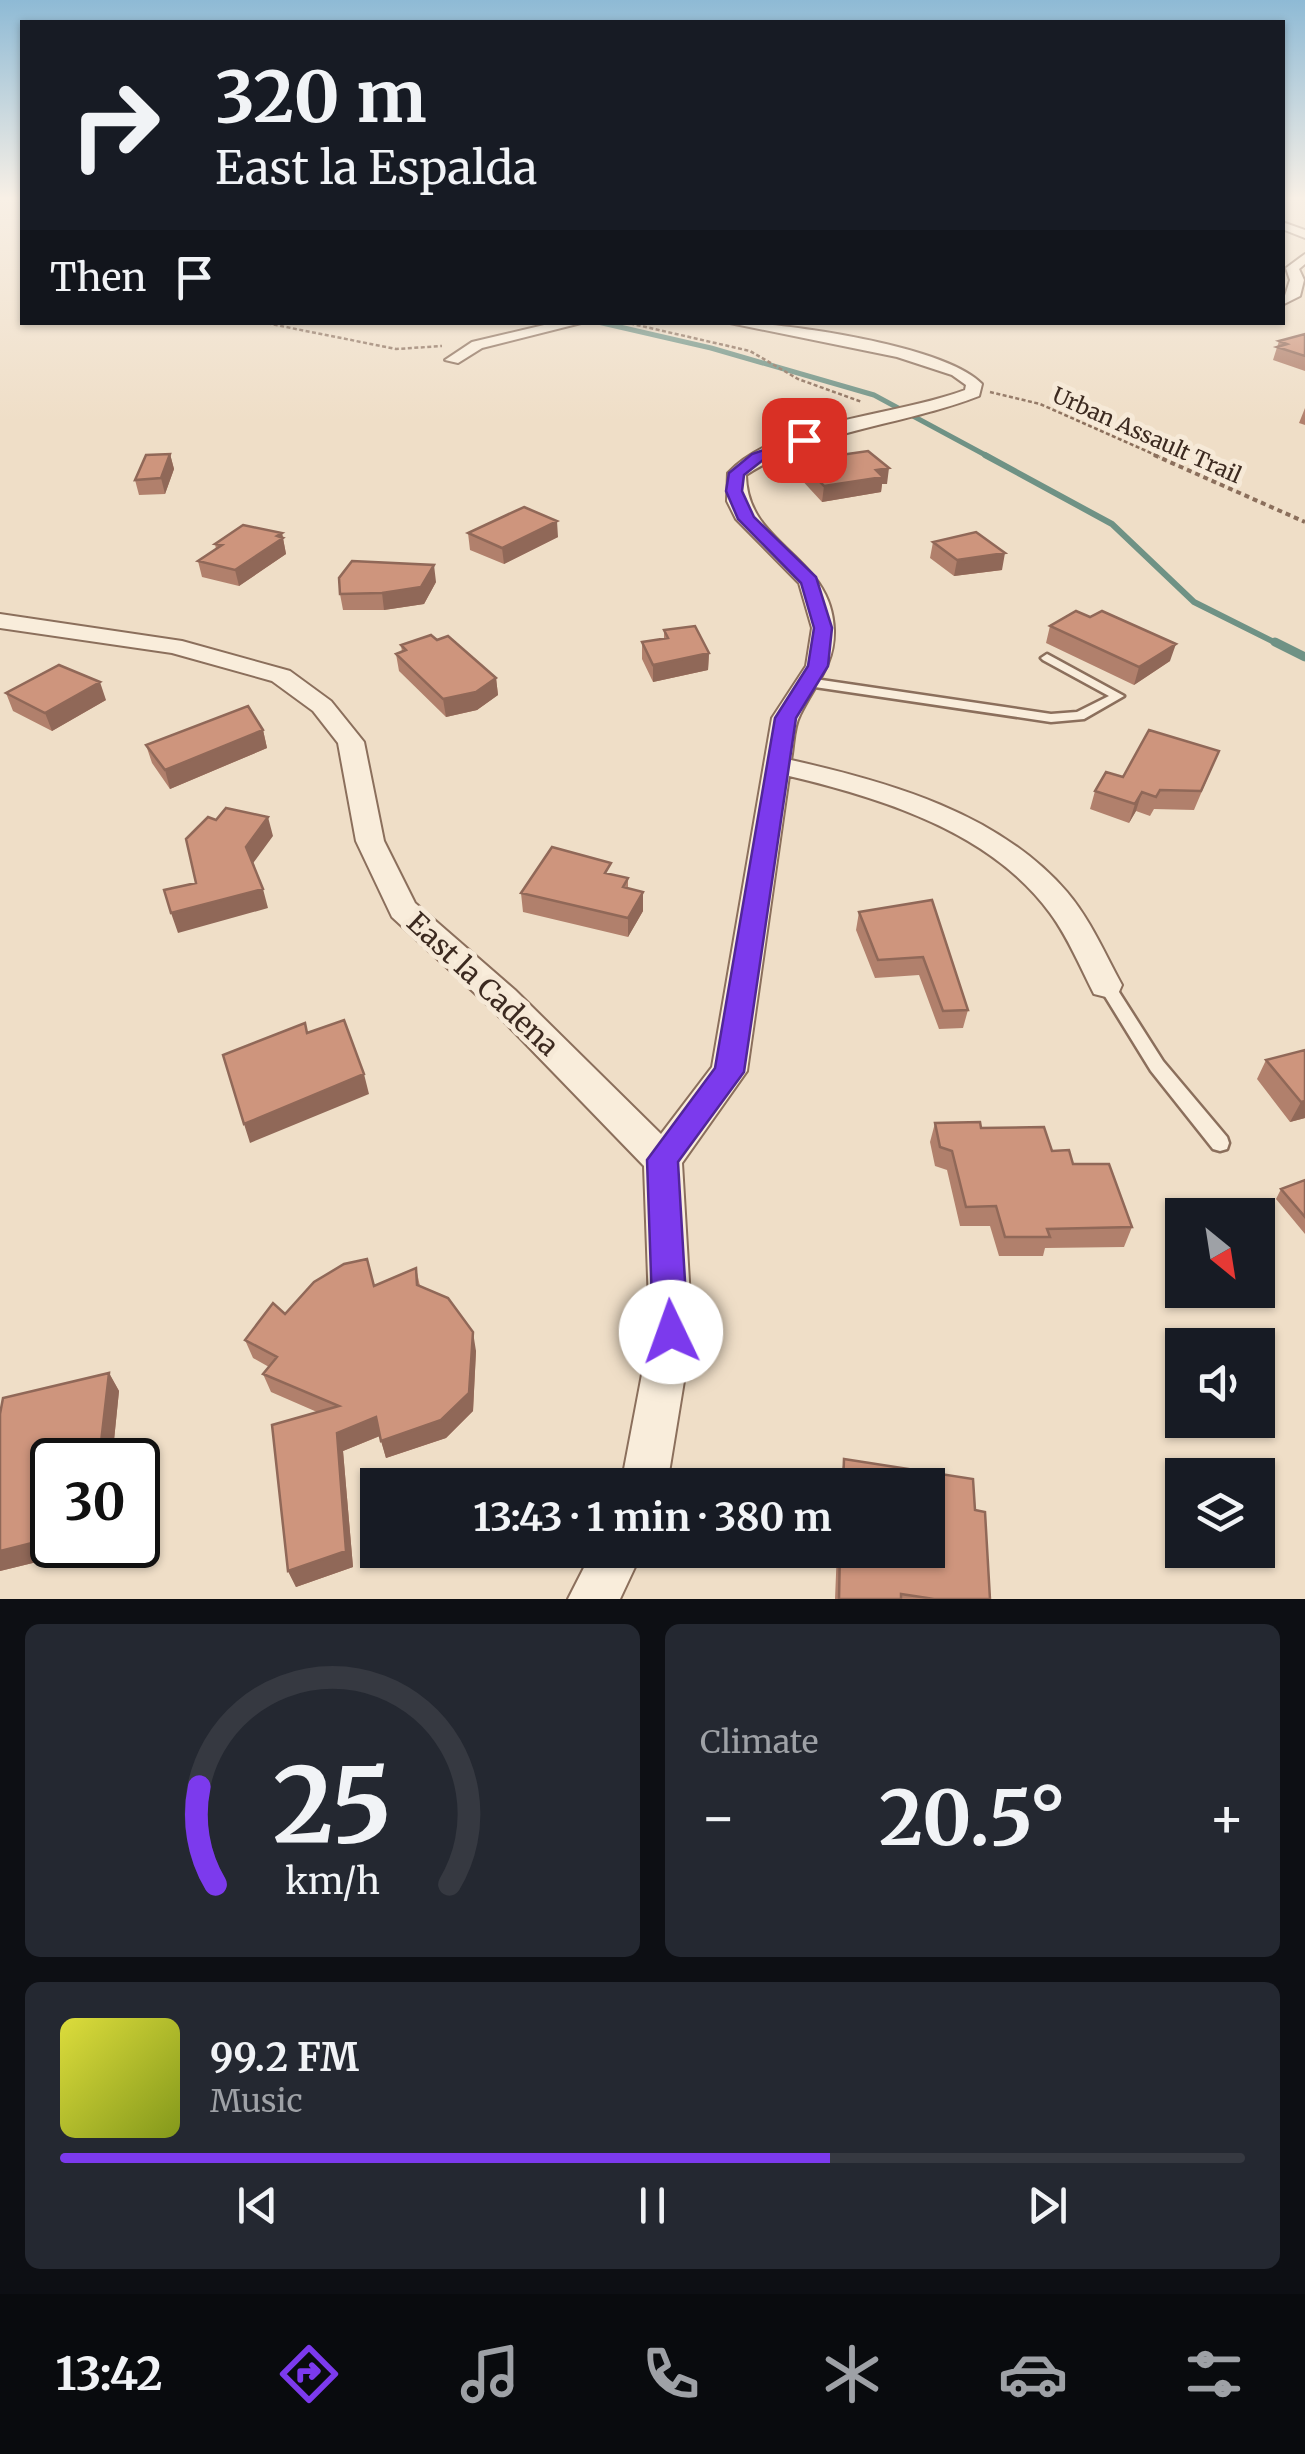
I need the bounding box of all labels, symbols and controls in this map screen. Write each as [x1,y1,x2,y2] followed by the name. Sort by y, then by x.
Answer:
[215,53,427,141] text: 320 m
[50,60,180,190] icon: right
[215,140,537,196] text: East la Espalda
[167,250,222,305] icon: arrive
[50,254,147,301] text: Then
[1048,381,1246,489] street label: Urban Assault Trail
[762,398,847,483] pin
[777,413,832,468] icon: arrive
[400,905,566,1063] street label: East la Cadena
[1165,1198,1275,1308] north arrow
[1165,1198,1275,1568] map controls
[619,1280,723,1384] position arrow
[1165,1328,1275,1438] button: sound
[30,1438,160,1568] speed limit sign: 30
[1165,1458,1275,1568] button: layers
[473,1494,832,1541] text: 13:43 · 1 min · 380 m
[700,1722,818,1762] text: Climate
[273,1740,392,1870] text: 25
[879,1771,1066,1865] text: 20.5°
[700,1783,737,1852] text: −
[1208,1783,1245,1852] text: +
[285,1859,380,1904] text: km/h
[210,2034,359,2081] text: 99.2 FM
[210,2081,303,2121] text: Music
[230,2178,285,2233] icon: previous
[625,2178,680,2233] icon: pause
[1020,2178,1075,2233] icon: next
[274,2339,344,2409] icon: directions
[455,2339,525,2409] icon: music
[636,2339,706,2409] icon: phone
[817,2339,887,2409] icon: climate
[998,2339,1068,2409] icon: car
[1179,2339,1249,2409] icon: filters
[56,2346,163,2402] text: 13:42

